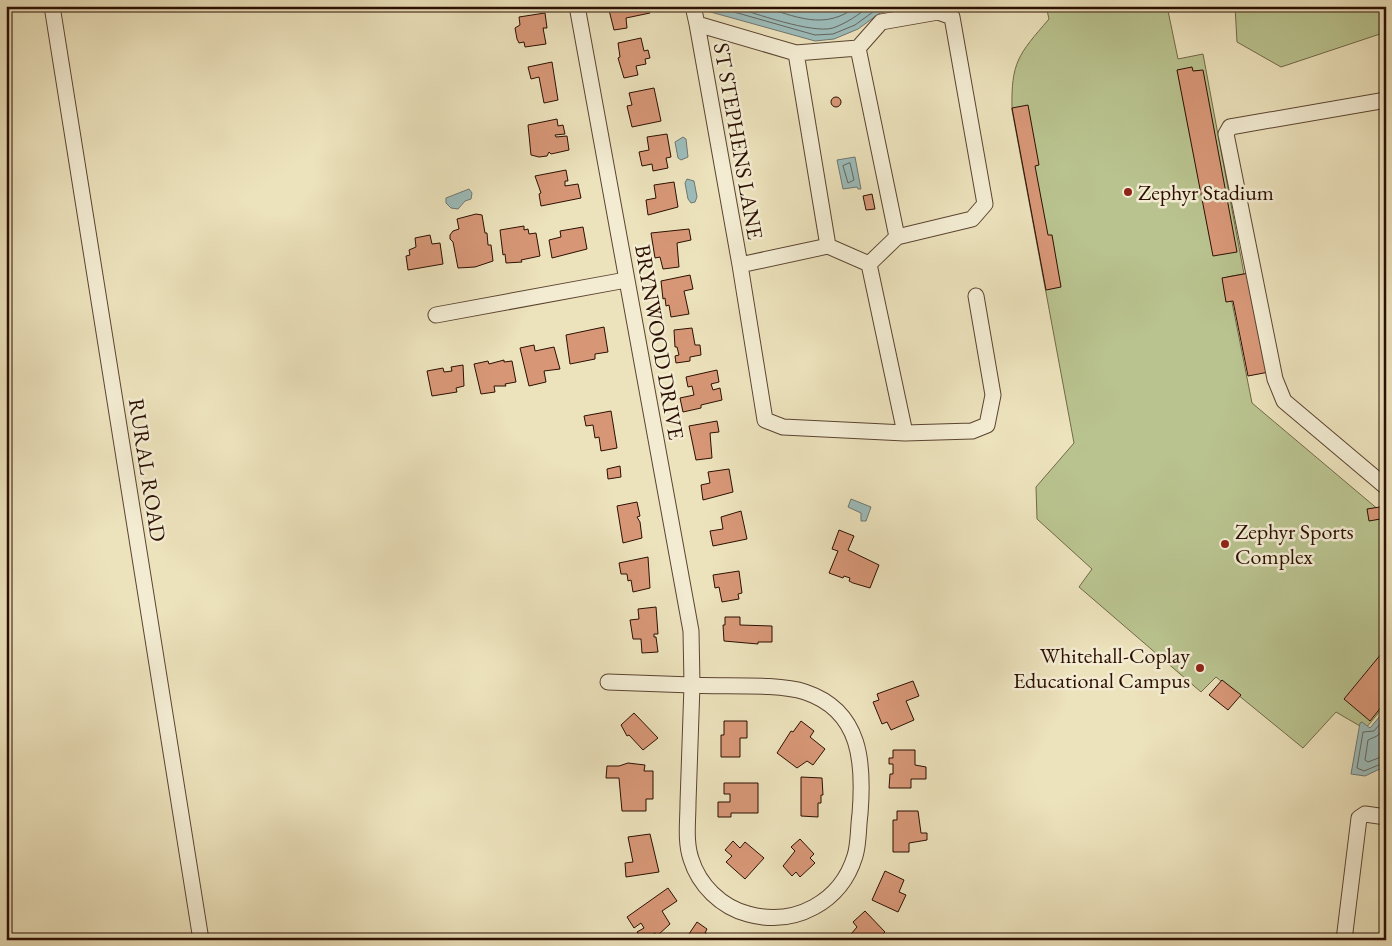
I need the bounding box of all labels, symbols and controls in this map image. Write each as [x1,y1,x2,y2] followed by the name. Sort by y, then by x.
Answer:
[707,41,770,242] street label: ST STEPHENS LANE
[1138,178,1274,207] place label: Zephyr Stadium
[1122,186,1134,198] marker: Zephyr Stadium
[628,242,691,442] street label: BRYNWOOD DRIVE
[122,396,173,544] street label: RURAL ROAD
[1235,517,1354,571] place label: Zephyr Sports Complex
[1219,538,1231,550] marker: Zephyr Sports Complex
[1013,641,1190,695] place label: Whitehall-Coplay Educational Campus
[1194,662,1206,674] marker: Whitehall-Coplay Educational Campus

